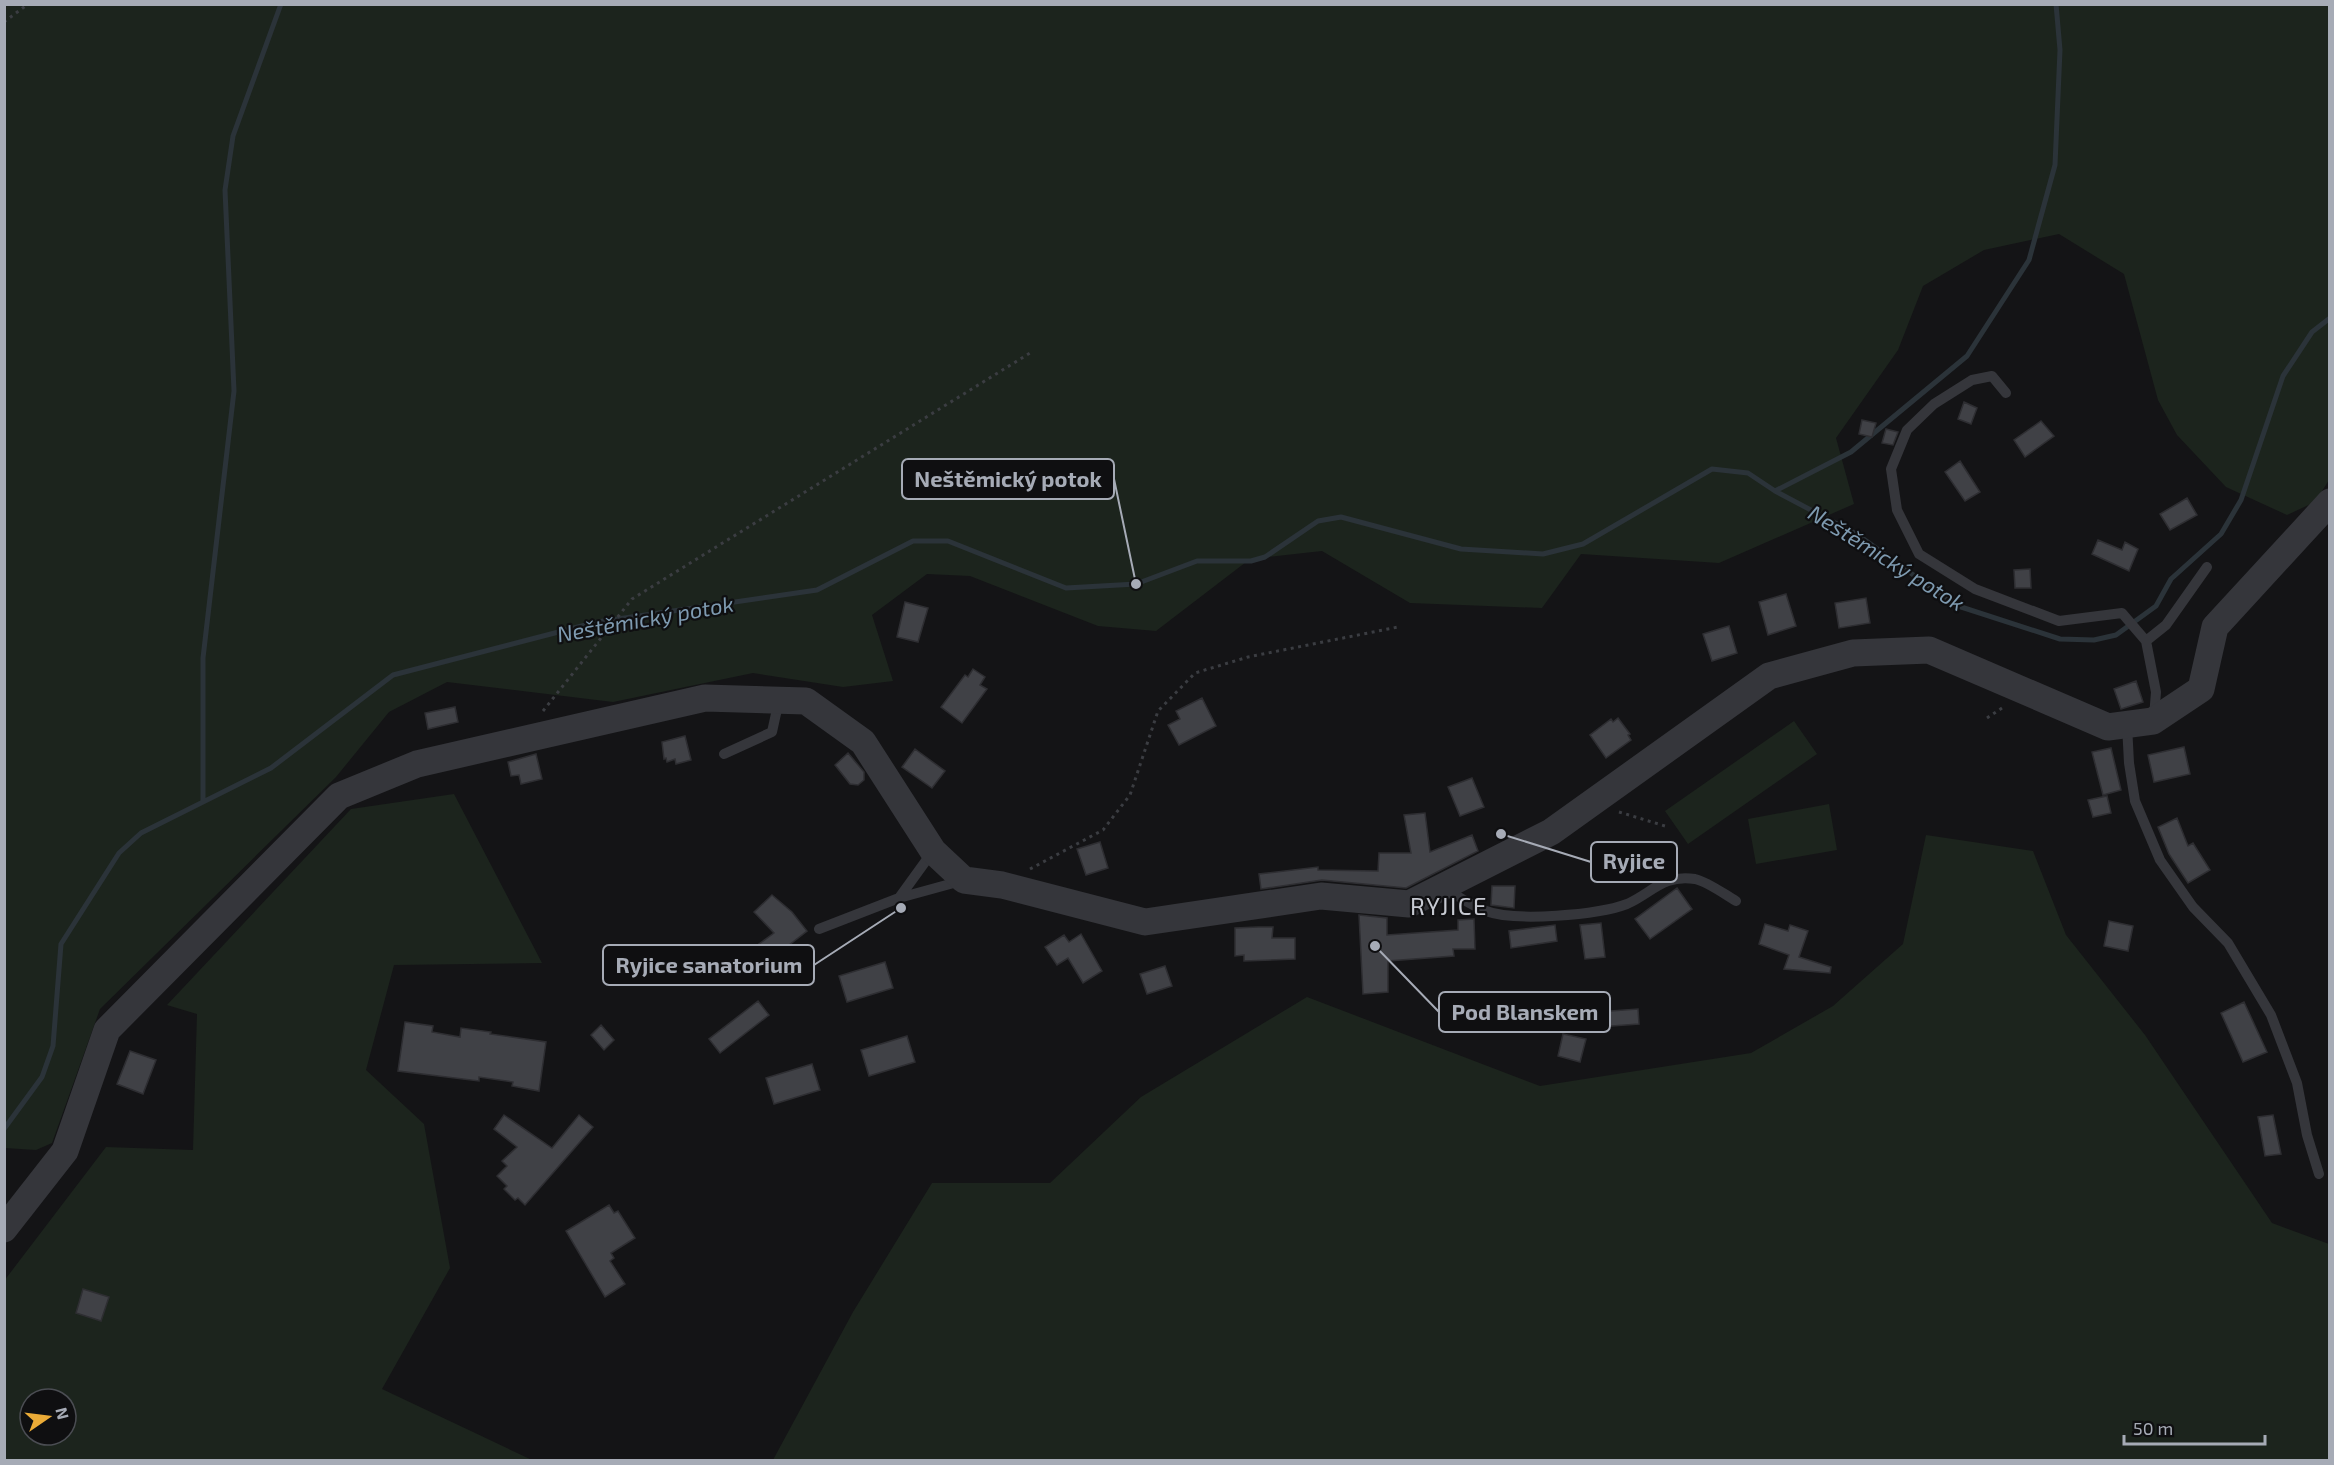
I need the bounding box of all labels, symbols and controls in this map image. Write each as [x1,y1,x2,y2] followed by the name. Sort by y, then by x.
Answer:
[902,459,1114,499] callout: Neštěmický potok
[914,465,1102,492] text: Neštěmický potok
[1804,499,1970,616] water label: Neštěmický potok
[555,590,736,647] water label: Neštěmický potok
[1591,842,1677,882] callout: Ryjice
[1603,847,1665,874] text: Ryjice
[1410,891,1488,920] district label: RYJICE
[603,945,814,985] callout: Ryjice sanatorium
[616,951,802,978] text: Ryjice sanatorium
[1439,992,1610,1032] callout: Pod Blanskem
[1452,998,1598,1024] text: Pod Blanskem
[18,1387,78,1447] north arrow
[52,1405,74,1421] text: N
[2124,1408,2265,1446] scale bar
[2133,1417,2173,1439] text: 50 m

